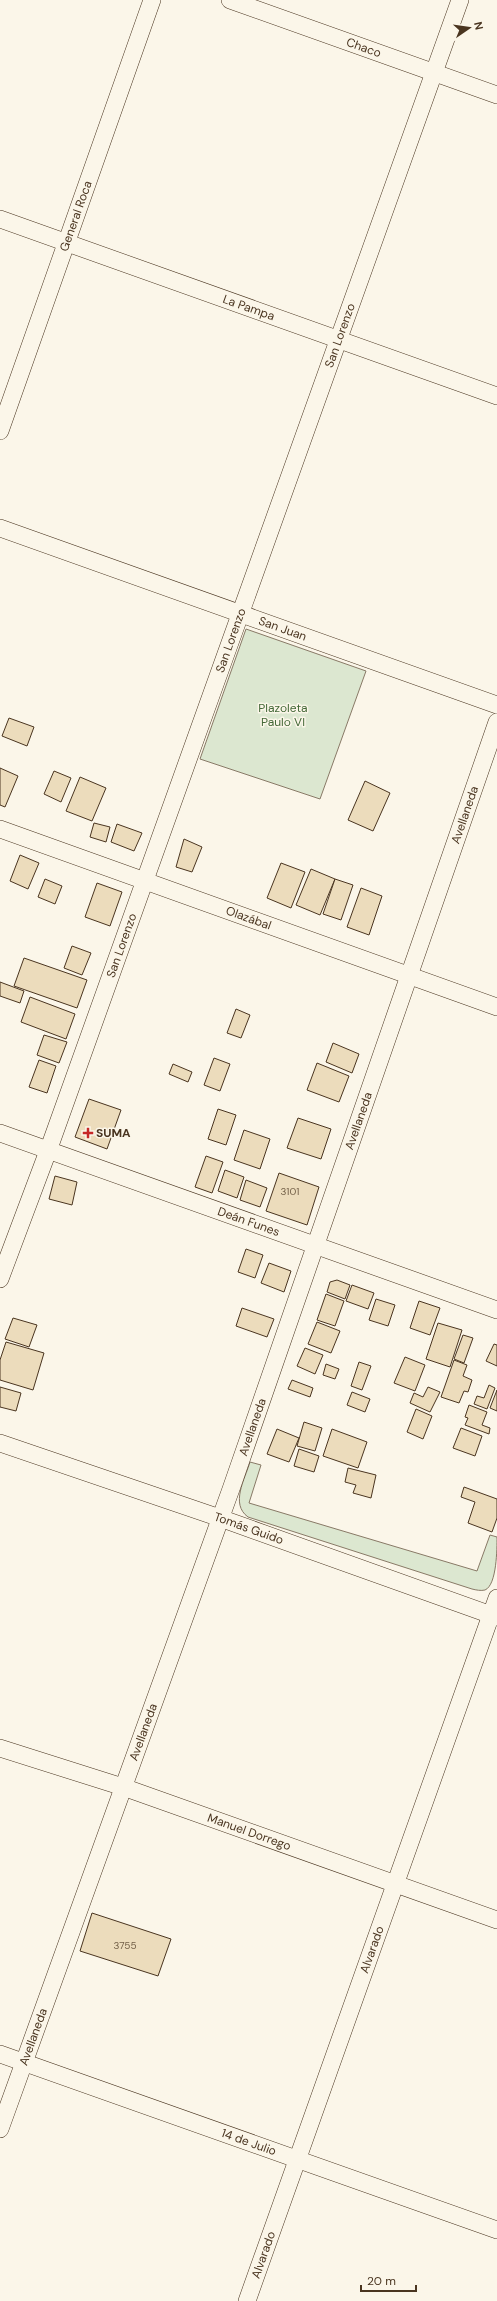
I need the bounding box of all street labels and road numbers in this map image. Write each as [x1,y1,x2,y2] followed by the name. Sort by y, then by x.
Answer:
[344,34,383,61] street label: Chaco
[56,178,96,253] street label: General Roca
[221,291,277,324] street label: La Pampa
[321,301,359,370] street label: San Lorenzo
[212,606,250,675] street label: San Lorenzo
[256,613,309,645] street label: San Juan
[447,784,482,846] street label: Avellaneda
[224,903,273,934] street label: Olazábal
[103,911,140,980] street label: San Lorenzo
[341,1090,376,1152] street label: Avellaneda
[216,1203,282,1240] street label: Deán Funes
[235,1396,270,1458] street label: Avellaneda
[212,1509,286,1548] street label: Tomás Guido
[126,1701,161,1763] street label: Avellaneda
[205,1810,293,1854] street label: Manuel Dorrego
[356,1924,388,1975] street label: Alvarado
[16,2006,51,2068] street label: Avellaneda
[219,2125,279,2159] street label: 14 de Julio
[248,2229,279,2281] street label: Alvarado

